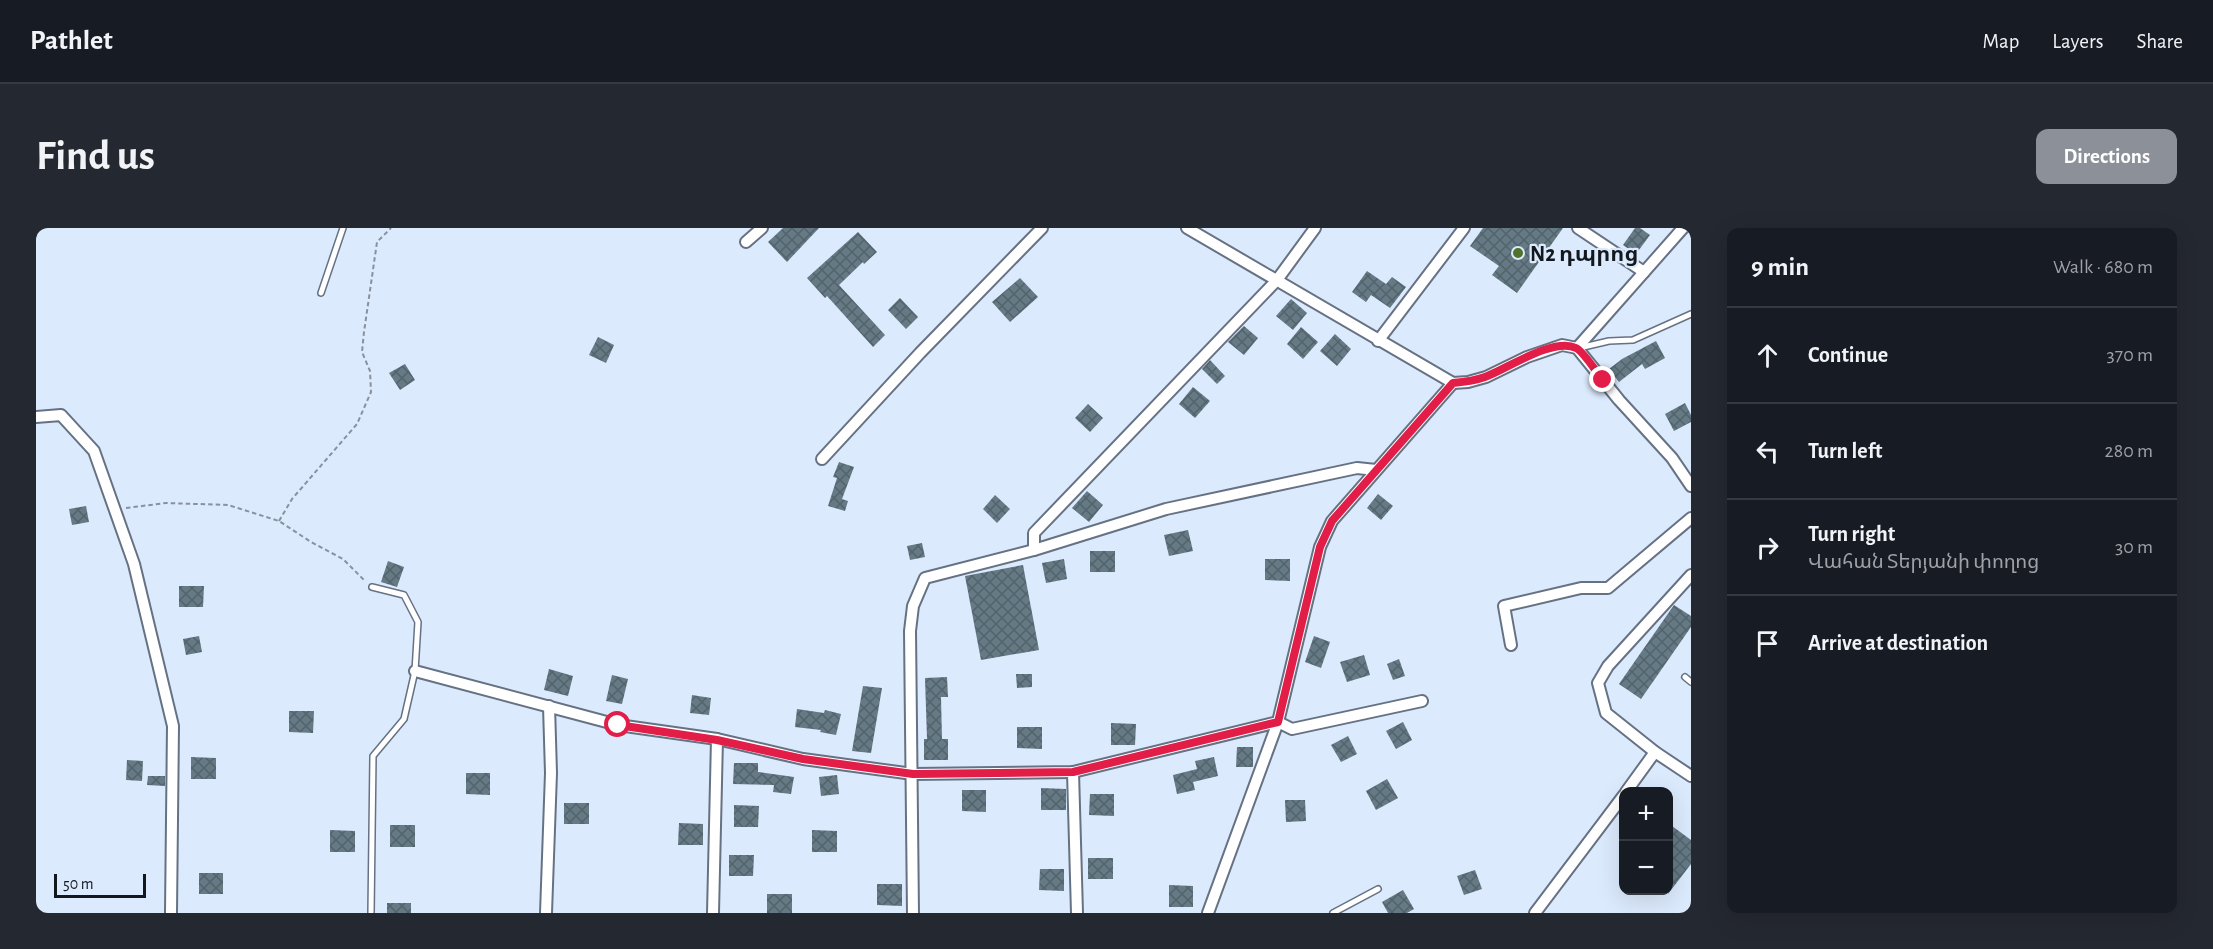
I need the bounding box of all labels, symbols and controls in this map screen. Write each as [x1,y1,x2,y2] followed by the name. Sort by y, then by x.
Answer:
[30,27,113,55] text: Pathlet
[1983,31,2019,52] text: Map
[2052,31,2103,52] text: Layers
[2136,31,2183,52] text: Share
[2036,129,2177,184] button: Directions
[36,135,155,177] text: Find us
[1530,243,1638,266] place label: N2 դպրոց
[1511,246,1525,260] marker: N2 դպրոց
[1751,254,1809,280] text: 9 min
[2053,257,2153,277] text: Walk · 680 m
[1751,339,1784,372] icon: ahead
[1808,344,1888,366] text: Continue
[2107,345,2153,365] text: 370 m
[1589,366,1615,392] route end
[1751,435,1784,468] icon: left
[1808,440,1882,462] text: Turn left
[2105,441,2153,461] text: 280 m
[1808,523,1895,545] text: Turn right
[1751,531,1784,564] icon: right
[2115,537,2153,557] text: 30 m
[1808,552,2039,572] text: Վահան Տերյանի փողոց
[1751,627,1784,660] icon: arrive
[1808,632,1988,654] text: Arrive at destination
[604,711,630,737] route start
[1619,787,1673,895] map controls
[1619,787,1673,841] button: +
[1619,841,1673,895] button: −
[54,871,146,898] scale bar
[63,876,94,892] text: 50 m

